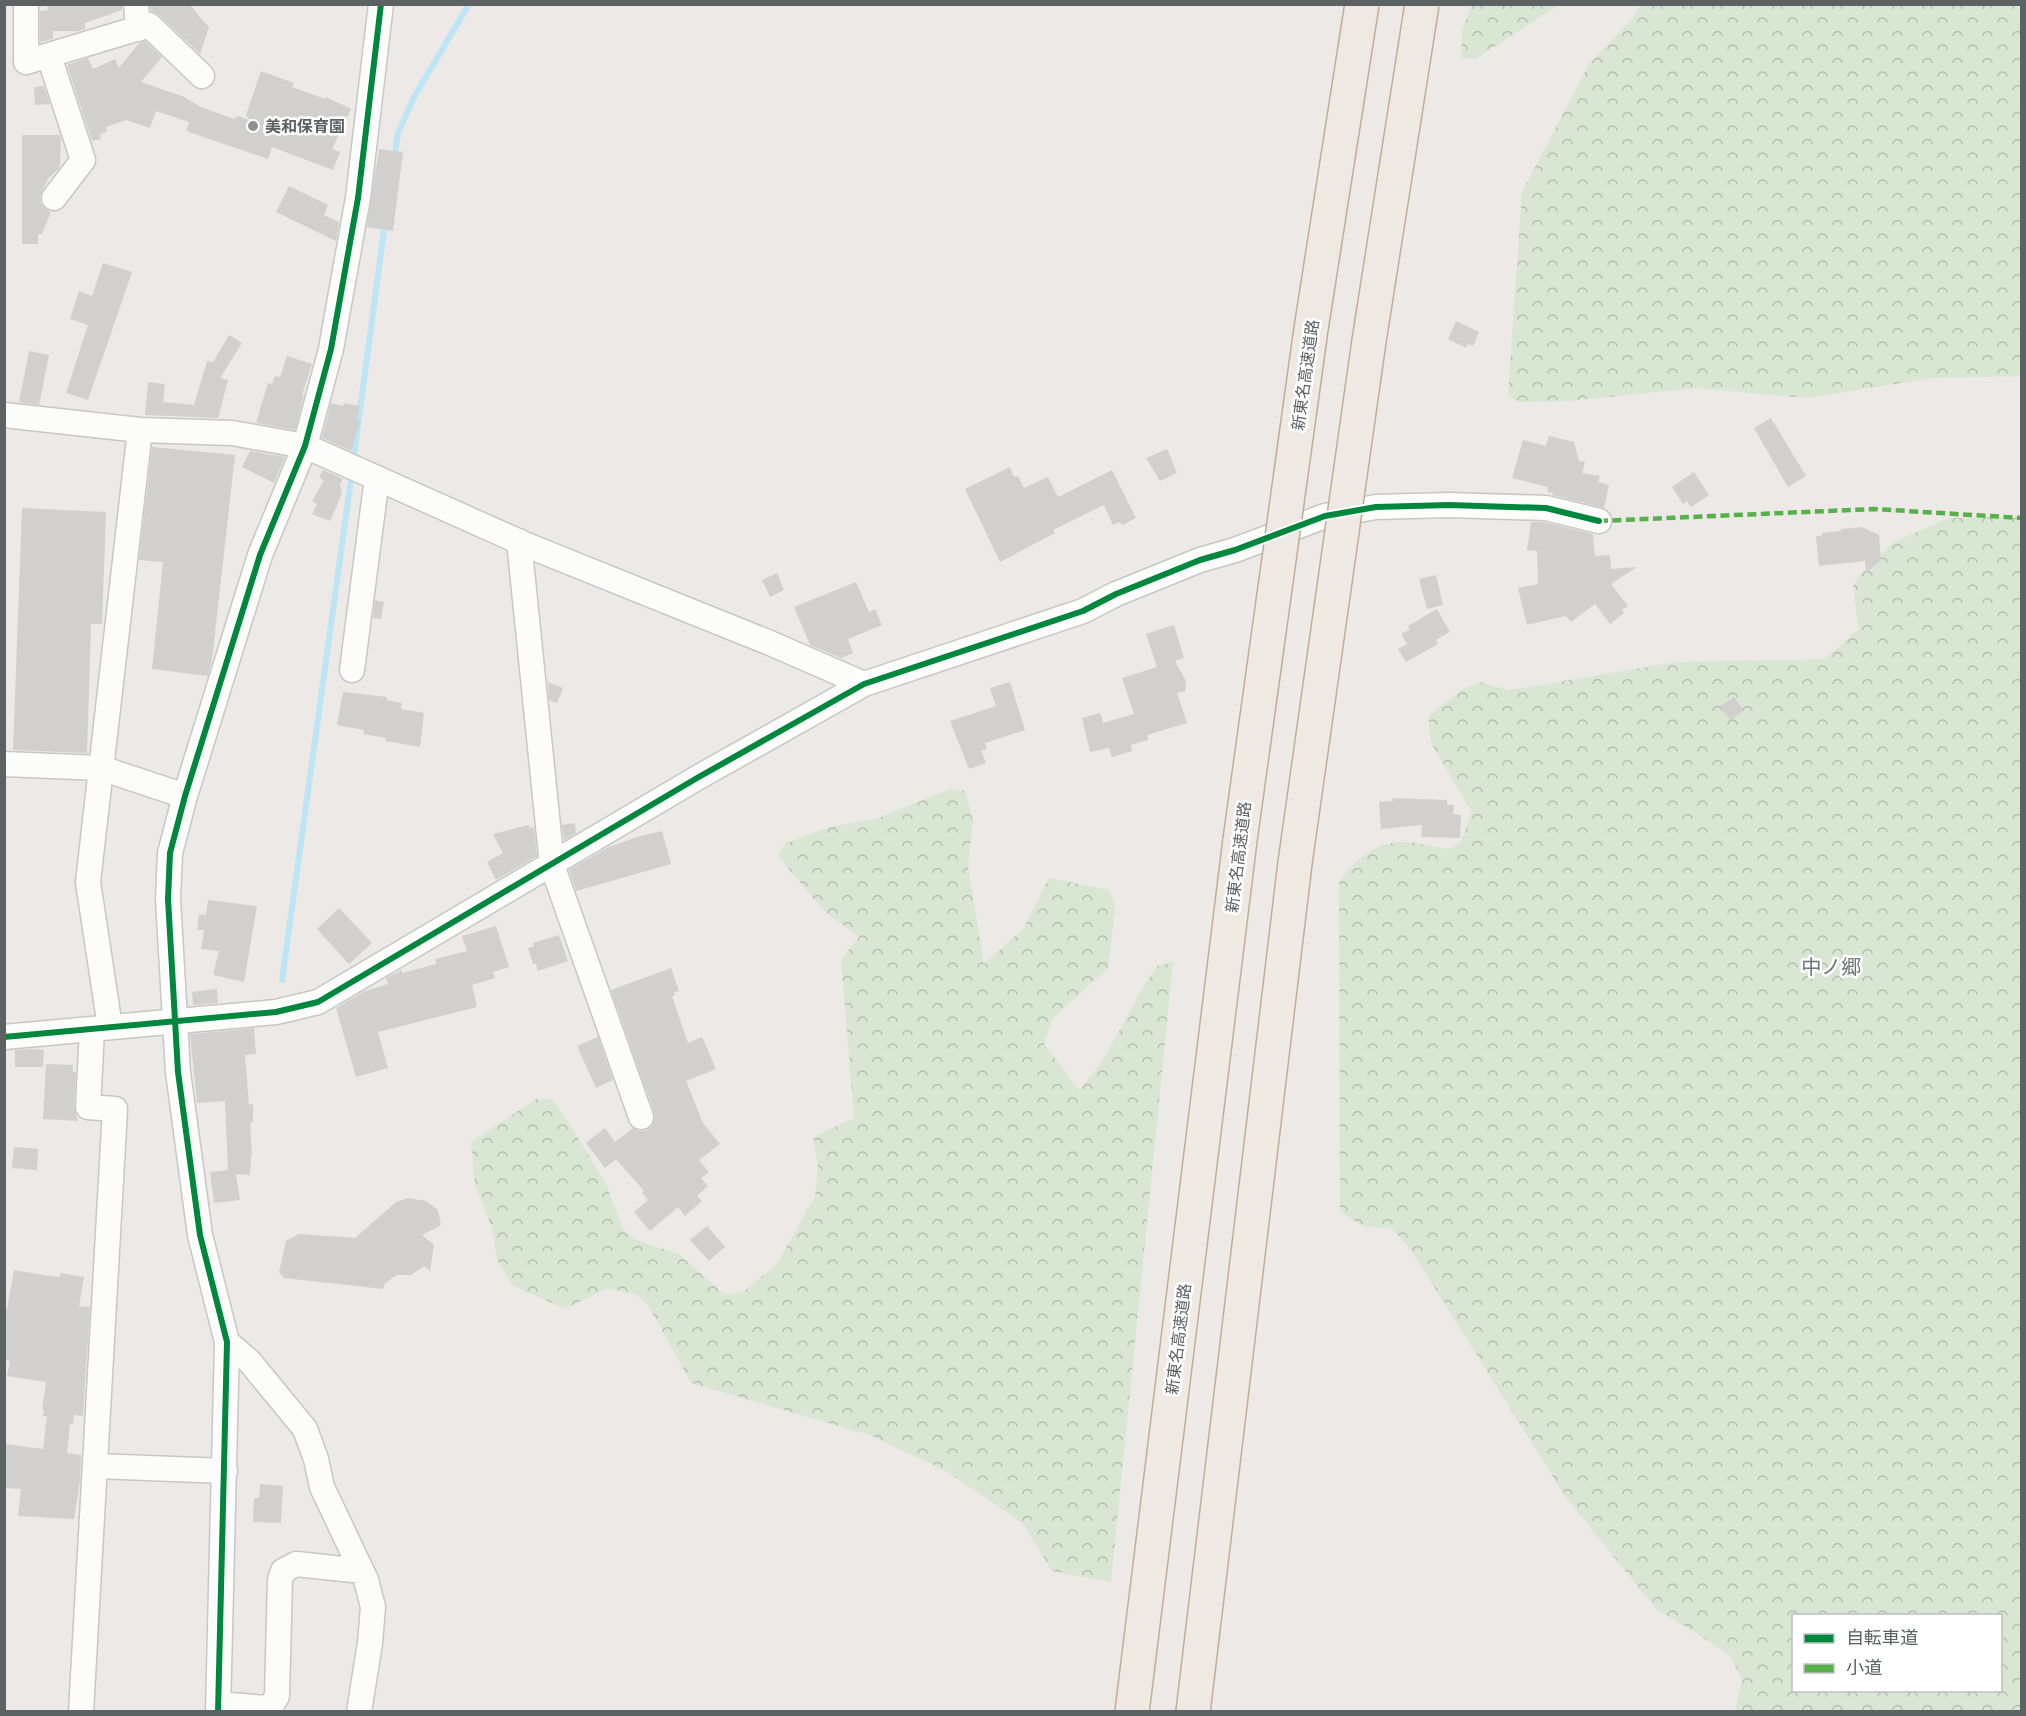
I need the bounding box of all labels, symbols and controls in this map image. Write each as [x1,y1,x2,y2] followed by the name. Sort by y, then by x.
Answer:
[265,115,345,137] place label: 美和保育園
[246,119,260,133] marker: 美和保育園
[1286,318,1324,432] street label: 新東名高速道路
[1220,800,1256,914] street label: 新東名高速道路
[1801,953,1861,980] district label: 中ノ郷
[1160,1282,1196,1396] street label: 新東名高速道路
[1792,1614,2002,1692] legend
[1846,1625,1918,1649] text: 自転車道
[1846,1655,1882,1679] text: 小道

